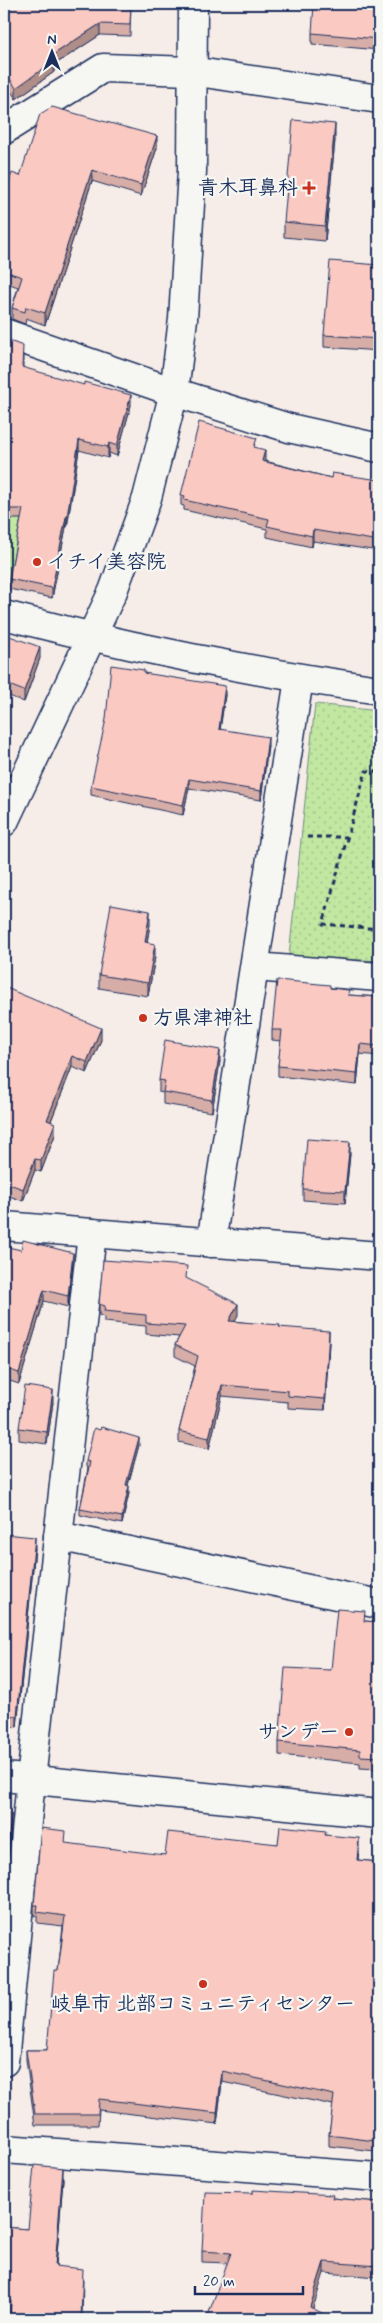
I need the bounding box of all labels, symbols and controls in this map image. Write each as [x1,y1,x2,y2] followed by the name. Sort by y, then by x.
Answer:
[28,28,78,78] north arrow
[47,31,57,49] text: N
[198,175,298,202] place label: 青木耳鼻科
[302,181,316,195] marker: 青木耳鼻科
[47,549,166,576] place label: イチイ美容院
[31,556,43,568] marker: イチイ美容院
[153,1005,253,1032] place label: 方県津神社
[137,1012,149,1024] marker: 方県津神社
[258,1719,339,1746] place label: サンデー
[343,1726,355,1738] marker: サンデー
[197,1978,209,1990] marker: 岐阜市 北部コミュニティセンター
[51,1991,355,2018] place label: 岐阜市 北部コミュニティセンター
[195,2263,303,2295] scale bar
[203,2272,235,2292] text: 20 m

